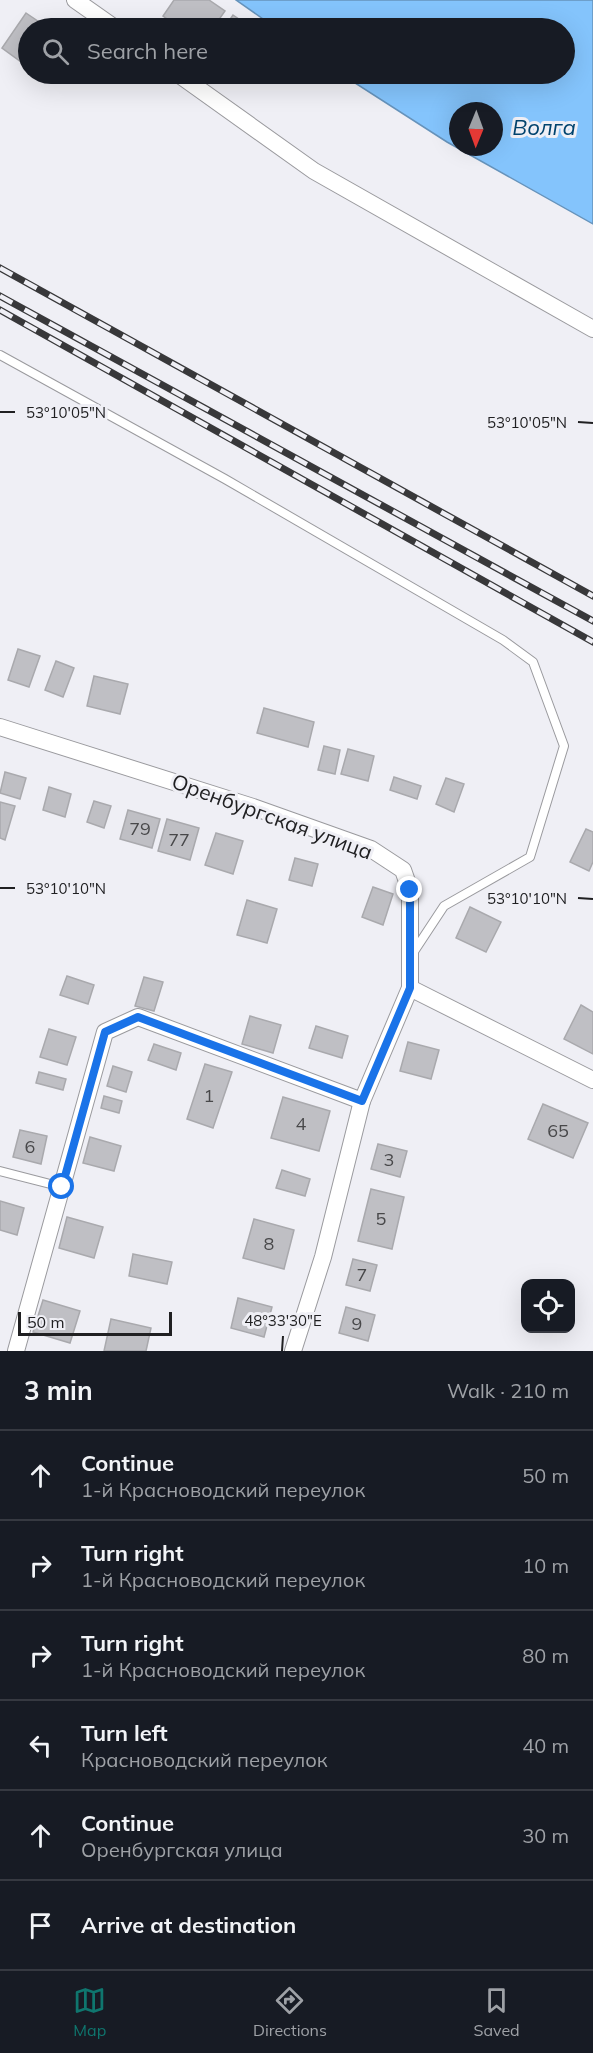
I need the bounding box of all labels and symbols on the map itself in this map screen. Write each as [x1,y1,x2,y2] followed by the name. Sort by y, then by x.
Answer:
[449,102,503,156] north arrow
[512,113,576,141] water label: Волга
[26,403,106,422] text: 53°10'05"N
[487,413,567,432] text: 53°10'05"N
[168,768,376,864] street label: Оренбургская улица
[129,817,151,840] house number: 79
[168,828,190,851] house number: 77
[396,876,422,902] route end
[26,879,106,898] text: 53°10'10"N
[487,889,567,908] text: 53°10'10"N
[204,1084,214,1107] house number: 1
[296,1112,307,1135] house number: 4
[547,1119,569,1142] house number: 65
[25,1135,35,1158] house number: 6
[384,1148,394,1171] house number: 3
[48,1173,74,1199] route start
[376,1207,387,1230] house number: 5
[264,1232,274,1255] house number: 8
[357,1263,367,1286] house number: 7
[18,1309,172,1336] scale bar
[244,1311,322,1330] text: 48°33'30"E
[352,1312,362,1335] house number: 9

